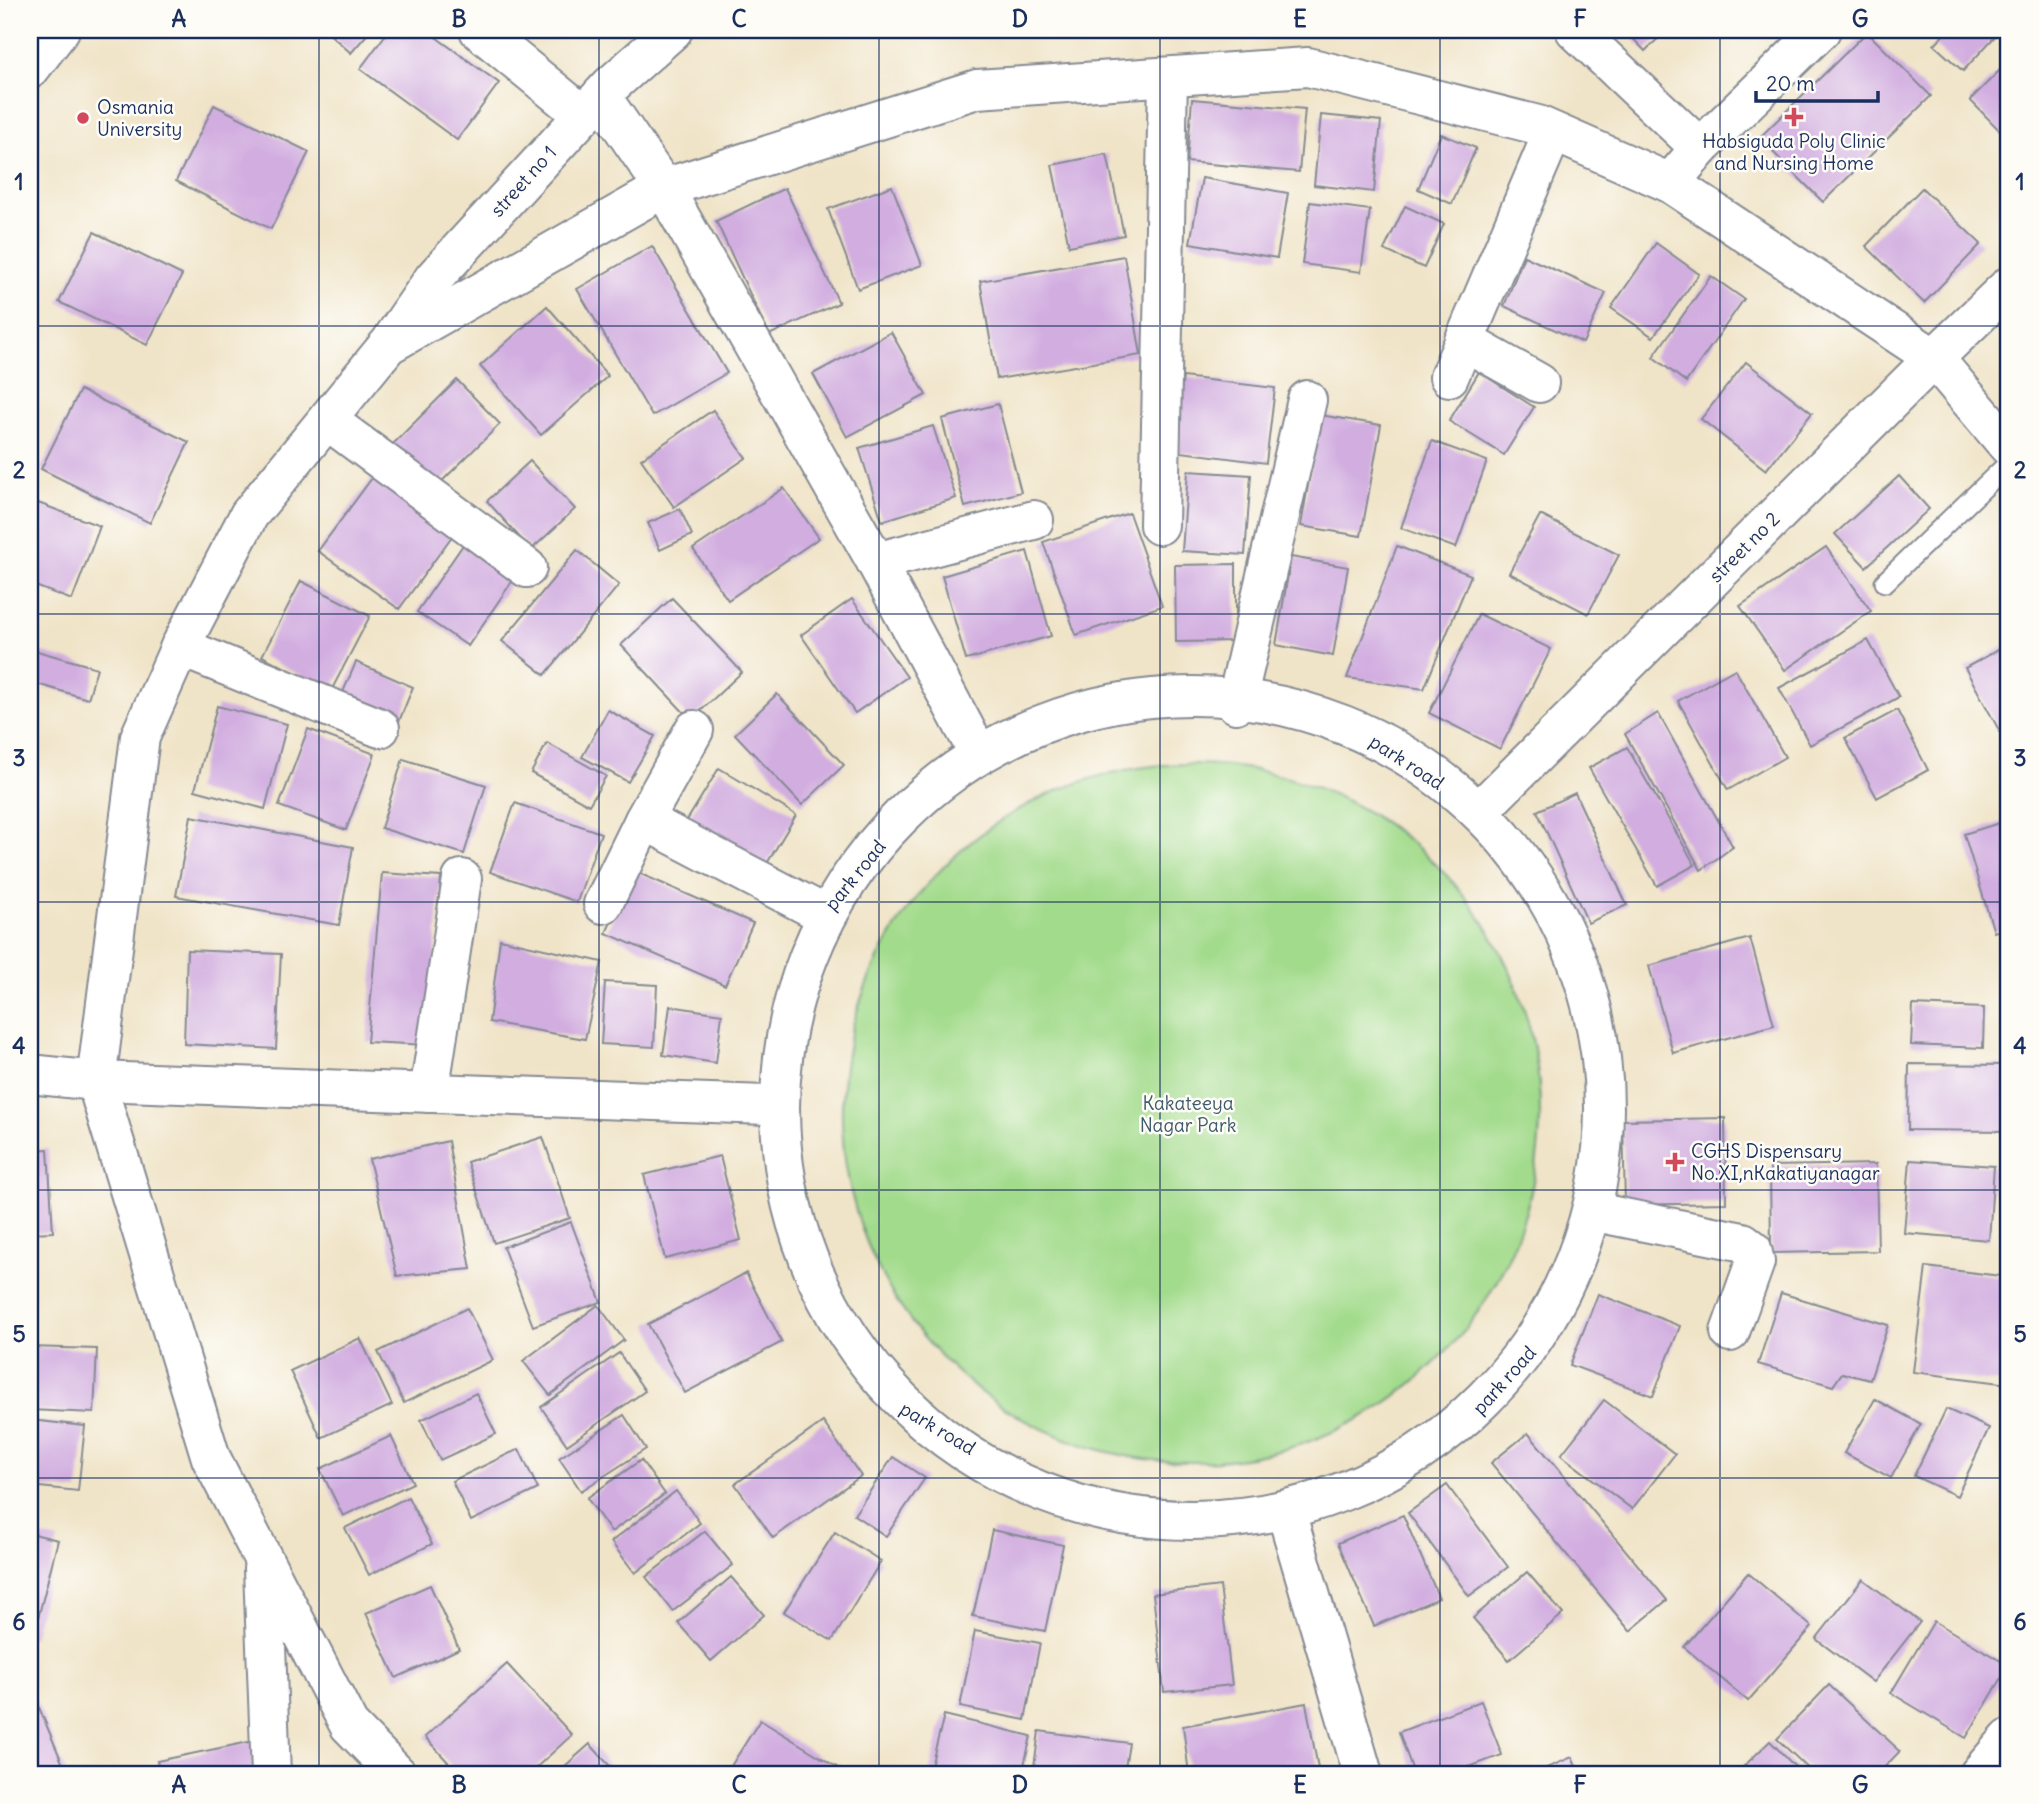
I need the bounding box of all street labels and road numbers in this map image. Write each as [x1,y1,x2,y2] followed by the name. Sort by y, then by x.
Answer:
[485,140,561,222] street label: street no 1
[1704,507,1784,587] street label: street no 2
[1365,729,1449,795] street label: park road
[819,835,891,915] street label: park road
[1467,1341,1541,1419] street label: park road
[896,1396,980,1460] street label: park road

